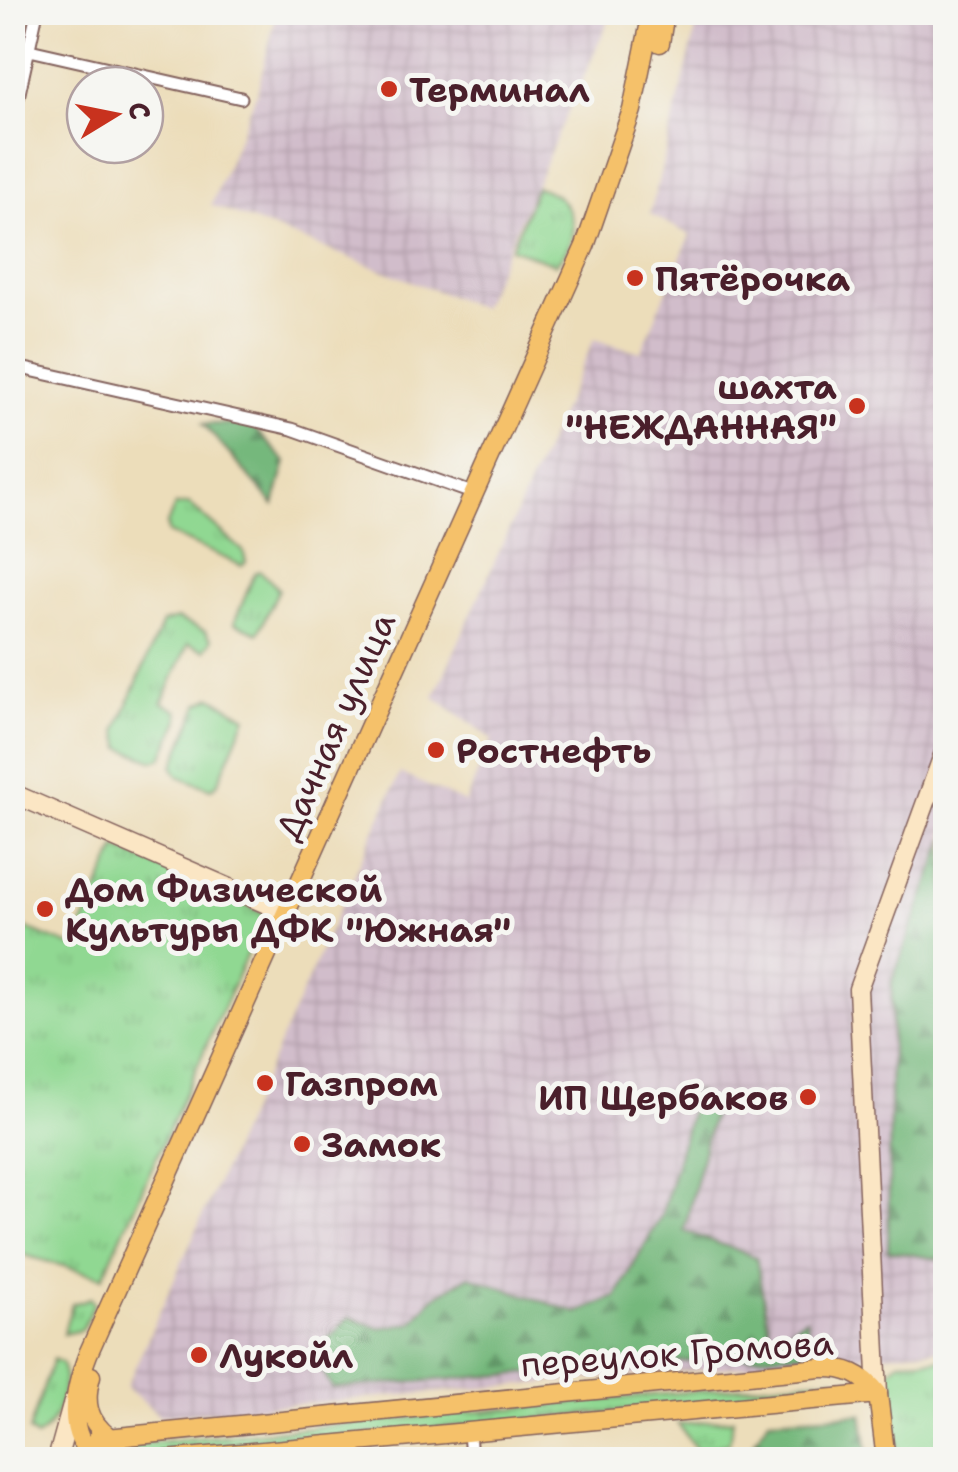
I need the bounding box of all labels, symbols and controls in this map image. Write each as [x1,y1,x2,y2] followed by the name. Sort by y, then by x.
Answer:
[65,65,165,165] north arrow
[409,66,590,113] place label: Терминал
[378,78,400,100] marker: Терминал
[119,99,160,122] text: С
[655,255,850,302] place label: Пятёрочка
[624,267,646,289] marker: Пятёрочка
[565,363,837,450] place label: шахта "НЕЖДАННАЯ"
[846,395,868,417] marker: шахта "НЕЖДАННАЯ"
[264,605,406,847] street label: Дачная улица
[456,727,651,774] place label: Ростнефть
[425,739,447,761] marker: Ростнефть
[65,866,511,953] place label: Дом Физической Культуры ДФК "Южная"
[34,898,56,920] marker: Дом Физической Культуры ДФК "Южная"
[285,1060,438,1107] place label: Газпром
[254,1072,276,1094] marker: Газпром
[538,1074,788,1121] place label: ИП Щербаков
[797,1086,819,1108] marker: ИП Щербаков
[322,1121,441,1168] place label: Замок
[291,1133,313,1155] marker: Замок
[519,1319,835,1387] street label: переулок Громова
[219,1332,353,1379] place label: Лукойл
[188,1344,210,1366] marker: Лукойл

